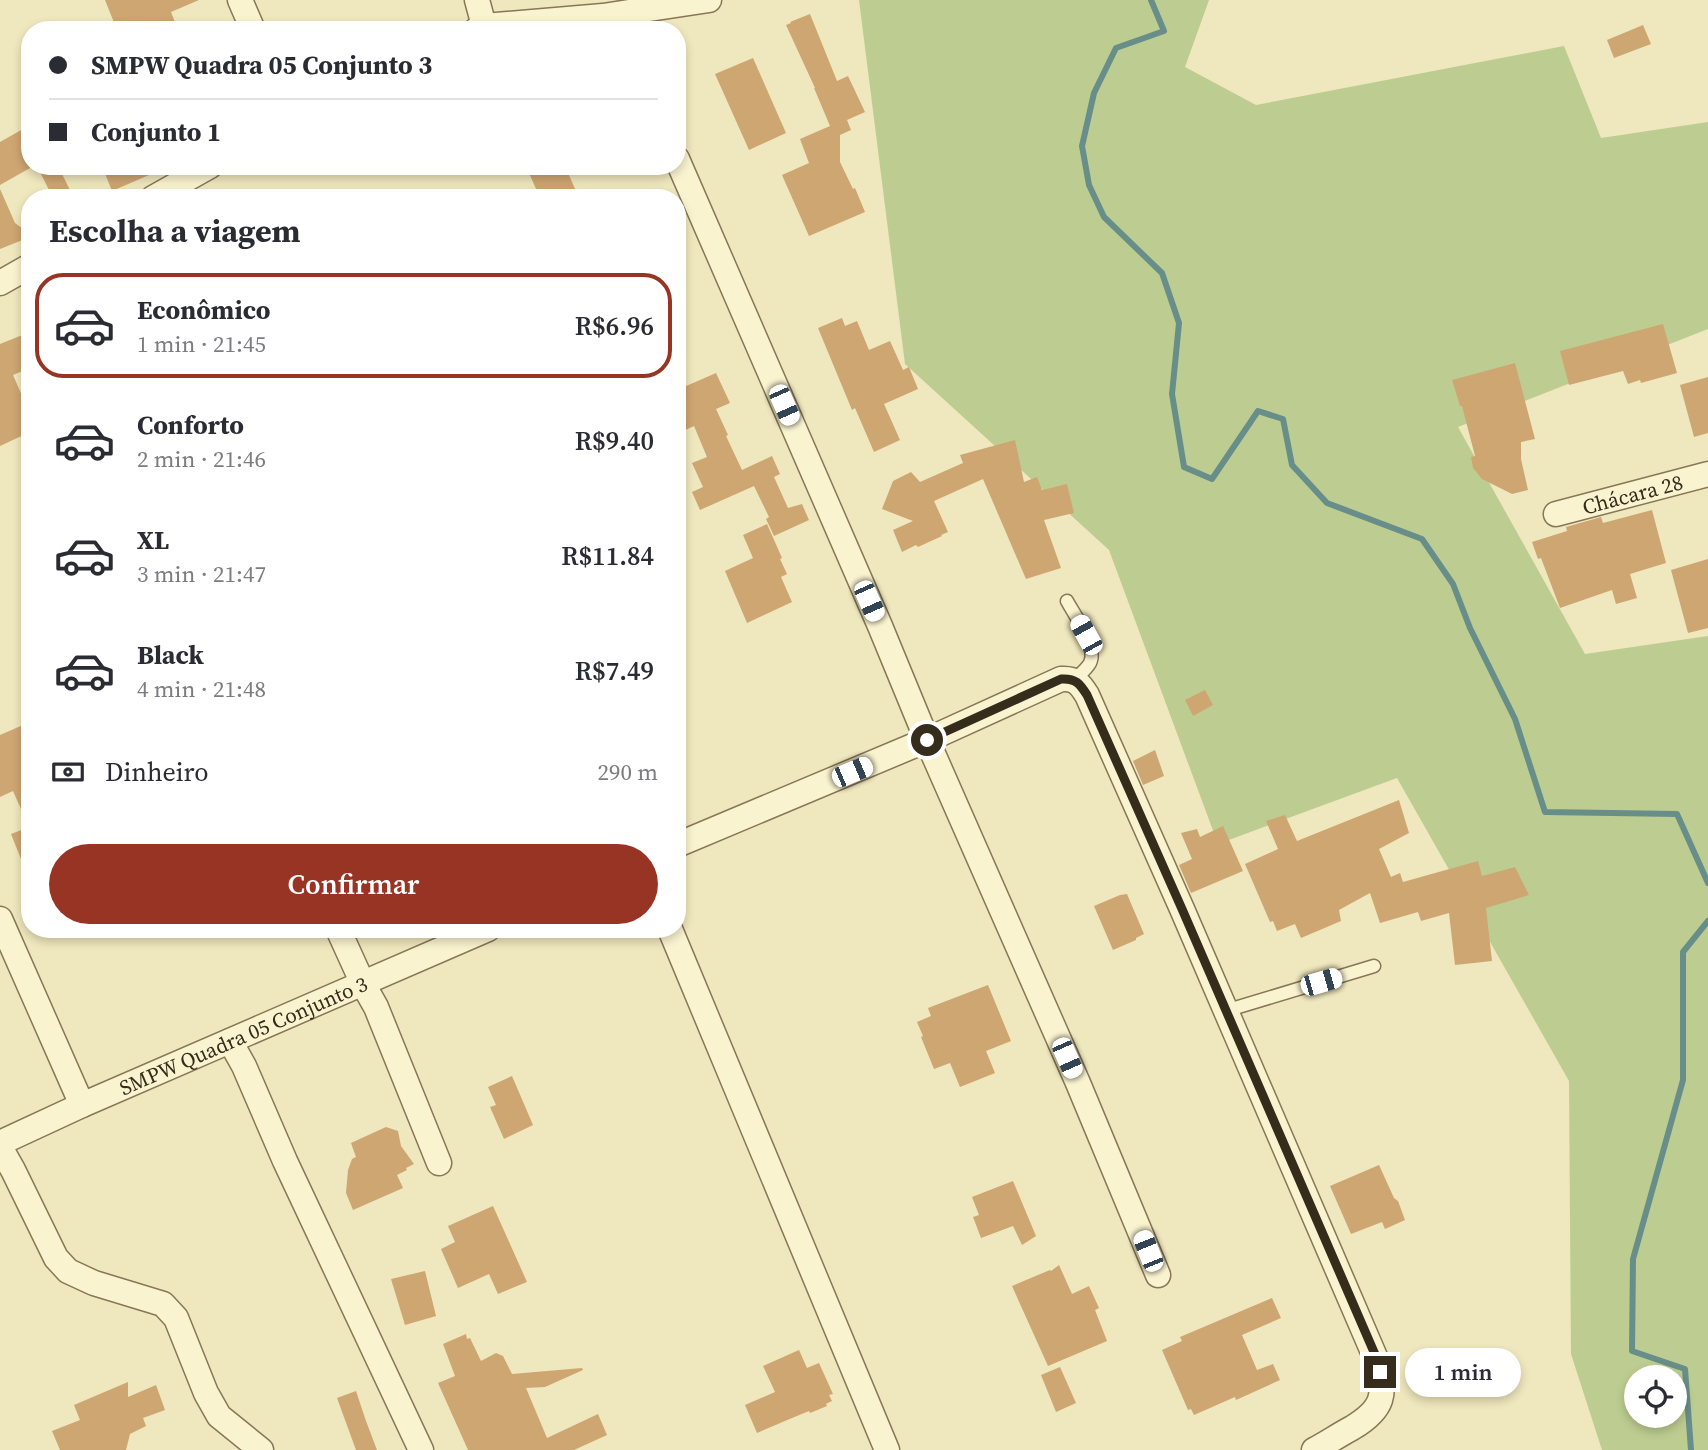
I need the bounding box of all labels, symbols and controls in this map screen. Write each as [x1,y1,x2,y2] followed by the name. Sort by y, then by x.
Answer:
[91,47,432,83] text: SMPW Quadra 05 Conjunto 3
[91,114,221,150] text: Conjunto 1
[49,209,301,253] text: Escolha a viagem
[137,292,270,328] text: Econômico
[53,294,116,357] icon: car
[575,308,654,344] text: R$6.96
[137,328,266,360] text: 1 min · 21:45
[766,382,803,428] car
[137,407,244,443] text: Conforto
[53,409,116,472] icon: car
[575,423,654,459] text: R$9.40
[137,443,266,475] text: 2 min · 21:46
[1579,467,1686,521] street label: Chácara 28
[137,522,169,558] text: XL
[53,524,116,587] icon: car
[561,538,654,574] text: R$11.84
[137,558,266,590] text: 3 min · 21:47
[851,578,888,624] car
[1067,612,1106,658] car
[137,637,204,673] text: Black
[53,639,116,702] icon: car
[575,653,654,689] text: R$7.49
[137,673,266,705] text: 4 min · 21:48
[911,724,943,756] route start
[49,753,87,791] icon: cash
[105,754,209,790] text: Dinheiro
[829,754,876,790] car
[597,756,658,788] text: 290 m
[49,844,658,924] button: Confirmar
[1298,966,1345,998] car
[114,969,372,1102] street label: SMPW Quadra 05 Conjunto 3
[1049,1035,1086,1081] car
[1131,1228,1166,1274] car
[1404,1348,1520,1396] callout: 1 min
[1364,1356,1396,1388] route end
[1433,1356,1493,1388] text: 1 min
[1624,1365,1687,1428] map controls
[1624,1365,1687,1428] button: locate

